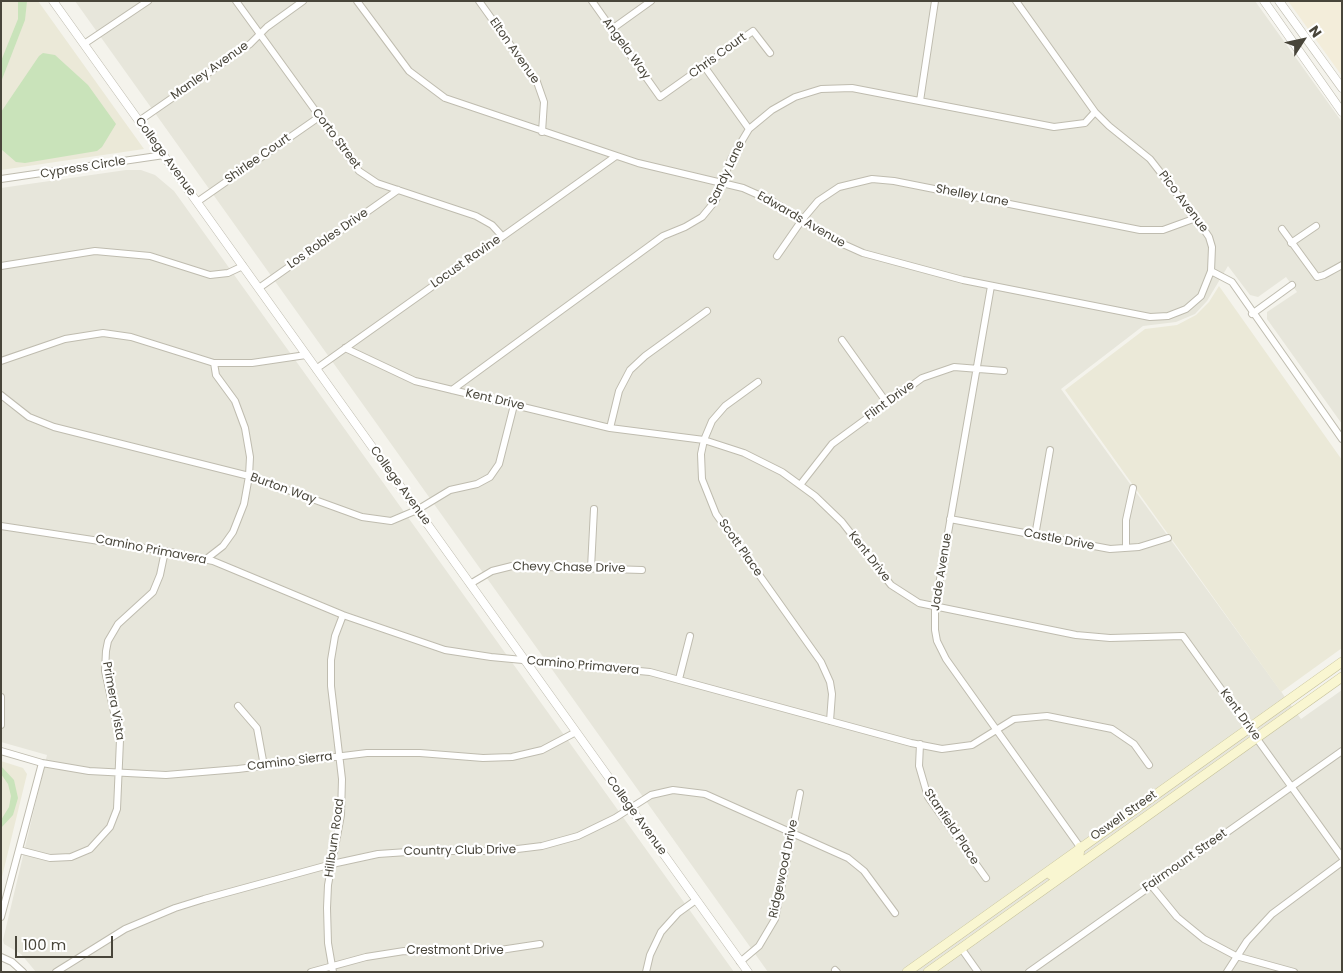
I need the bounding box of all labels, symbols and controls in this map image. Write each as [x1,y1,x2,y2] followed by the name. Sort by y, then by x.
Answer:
[486,15,542,87] street label: Elton Avenue
[1278,15,1328,65] north arrow
[599,16,653,82] street label: Angela Way
[1304,21,1326,41] text: N
[687,30,749,82] street label: Chris Court
[168,39,252,103] street label: Manley Avenue
[309,106,363,172] street label: Corto Street
[132,115,198,199] street label: College Avenue
[222,131,294,187] street label: Shirlee Court
[706,139,748,207] street label: Sandy Lane
[39,154,127,182] street label: Cypress Circle
[1155,168,1211,236] street label: Pico Avenue
[934,182,1010,210] street label: Shelley Lane
[754,189,848,251] street label: Edwards Avenue
[285,206,371,272] street label: Los Robles Drive
[428,233,504,291] street label: Locust Ravine
[863,378,917,424] street label: Flint Drive
[464,386,526,414] street label: Kent Drive
[367,444,433,528] street label: College Avenue
[248,470,318,508] street label: Burton Way
[715,517,765,579] street label: Scott Place
[1022,526,1096,554] street label: Castle Drive
[845,529,893,585] street label: Kent Drive
[94,532,208,568] street label: Camino Primavera
[929,532,955,612] street label: Jade Avenue
[512,560,626,576] street label: Chevy Chase Drive
[526,654,640,678] street label: Camino Primavera
[99,660,127,742] street label: Primera Vista
[1217,687,1263,743] street label: Kent Drive
[247,750,333,774] street label: Camino Sierra
[603,774,669,858] street label: College Avenue
[920,786,982,868] street label: Stanfield Place
[1088,788,1160,844] street label: Oswell Street
[322,798,348,878] street label: Hillburn Road
[767,818,801,920] street label: Ridgewood Drive
[1140,827,1230,895] street label: Fairmount Street
[404,843,516,859] street label: Country Club Drive
[18,926,115,958] scale bar
[23,934,66,955] text: 100 m
[406,944,504,958] street label: Crestmont Drive

